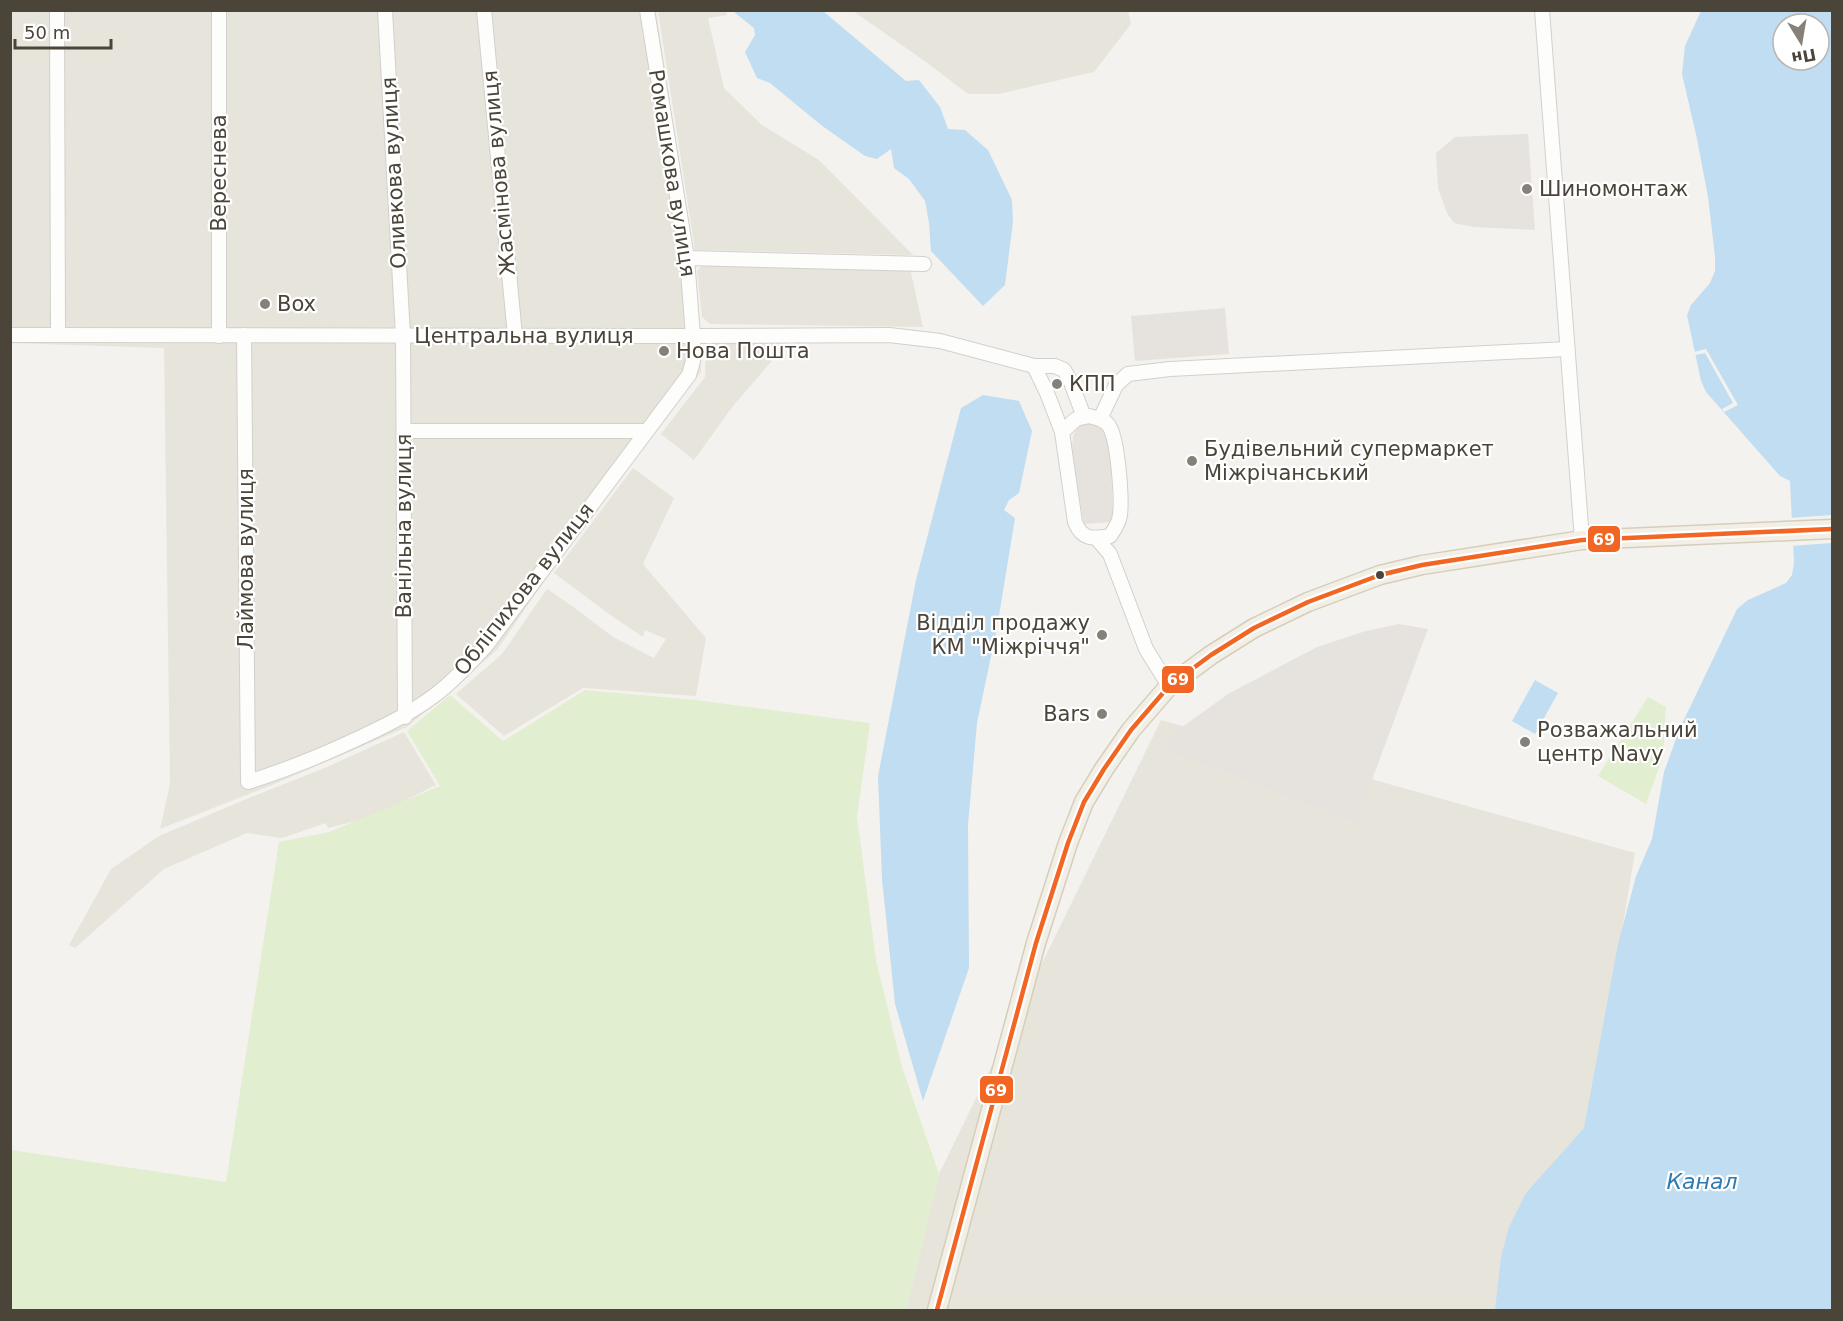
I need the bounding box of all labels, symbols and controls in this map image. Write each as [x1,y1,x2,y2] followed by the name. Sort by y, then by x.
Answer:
[15,12,111,50] scale bar
[1771,12,1831,72] north arrow
[24,22,70,43] text: 50 m
[1790,45,1818,68] text: Пн
[644,68,700,278] street label: Ромашкова вулиця
[478,69,520,277] street label: Жасмінова вулиця
[377,76,411,270] street label: Оливкова вулиця
[207,114,231,232] street label: Вереснева
[1539,177,1688,201] place label: Шиномонтаж
[1520,182,1534,196] marker: Шиномонтаж
[277,292,316,316] place label: Box
[258,297,272,311] marker: Box
[414,324,634,348] street label: Центральна вулиця
[676,339,810,363] place label: Нова Пошта
[657,344,671,358] marker: Нова Пошта
[1069,372,1116,396] place label: КПП
[1050,377,1064,391] marker: КПП
[392,434,416,618] street label: Ванільна вулиця
[1204,437,1494,485] place label: Будівельний супермаркет Міжрічанський
[1185,454,1199,468] marker: Будівельний супермаркет Міжрічанський
[234,468,258,650] street label: Лаймова вулиця
[449,498,599,680] street label: Обліпихова вулиця
[1587,525,1621,553] line badge: 69
[1593,530,1615,549] text: 69
[1374,569,1386,581] unlabelled marker
[916,611,1090,659] place label: Відділ продажу КМ "Міжріччя"
[1095,628,1109,642] marker: Відділ продажу КМ "Міжріччя"
[1161,665,1195,694] line badge: 69
[1167,670,1189,689] text: 69
[1043,702,1090,726] place label: Bars
[1095,707,1109,721] marker: Bars
[1537,718,1698,766] place label: Розважальний центр Navy
[1518,735,1532,749] marker: Розважальний центр Navy
[979,1075,1014,1104] line badge: 69
[985,1081,1007,1100] text: 69
[1666,1169,1738,1194] water label: Канал

